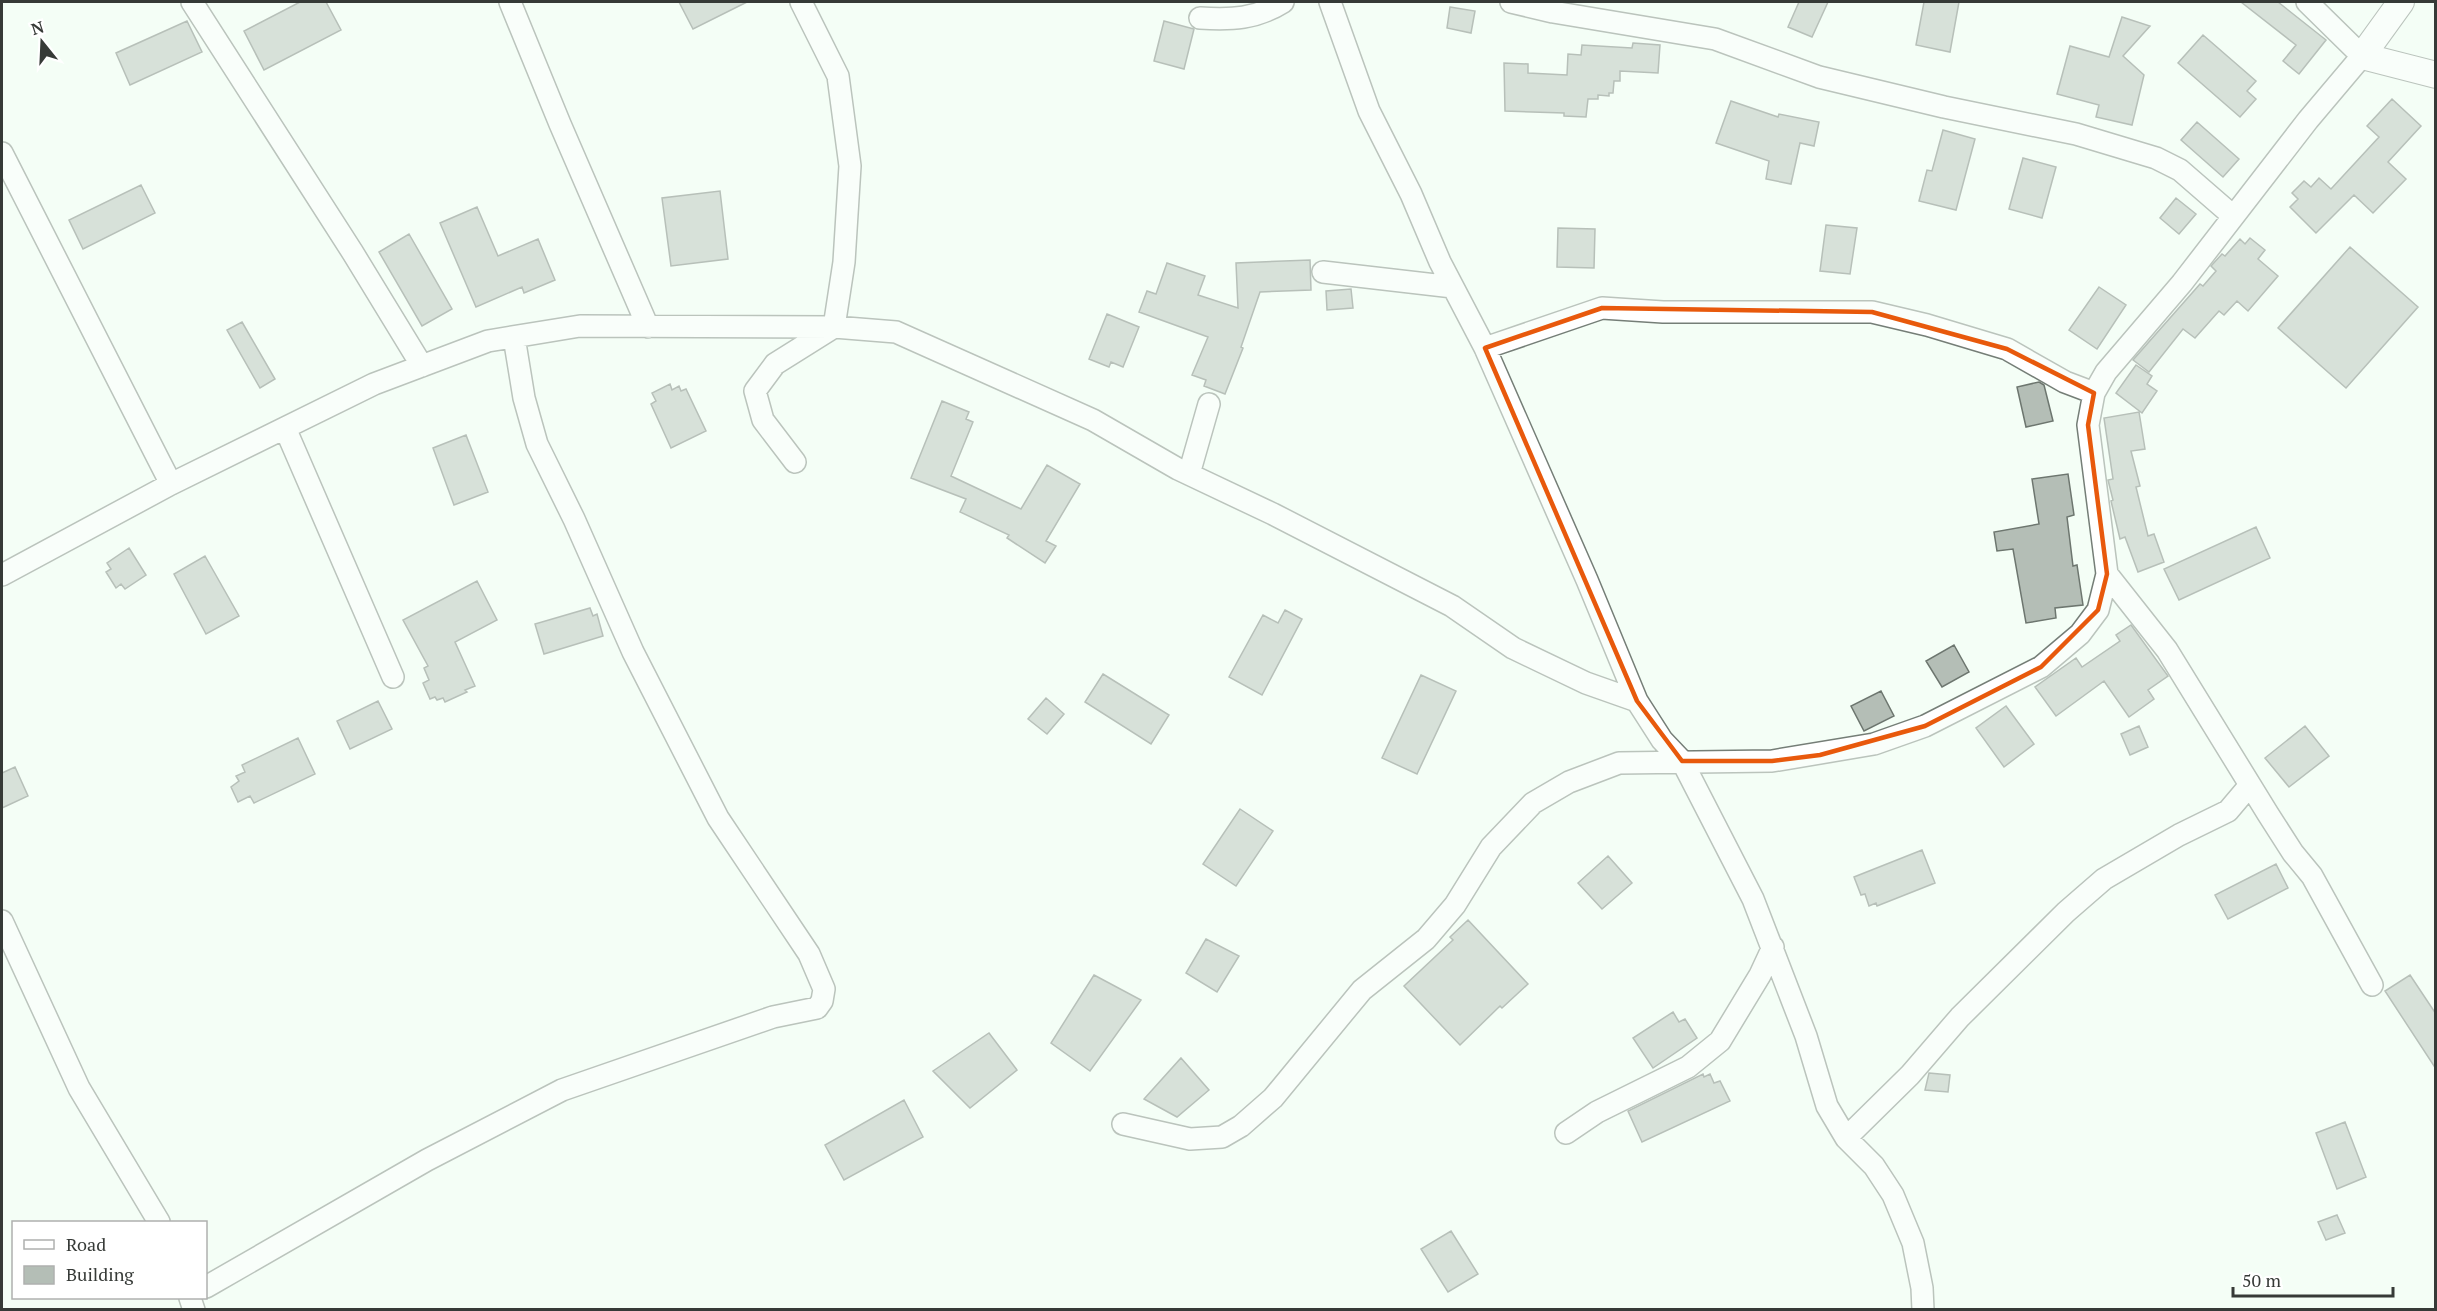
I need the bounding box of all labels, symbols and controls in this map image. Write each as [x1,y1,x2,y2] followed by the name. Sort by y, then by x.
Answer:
[12,12,72,72] north arrow
[28,15,47,40] text: N
[12,1221,207,1299] legend
[66,1232,106,1256] text: Road
[2233,1260,2394,1298] scale bar
[66,1262,134,1286] text: Building
[2242,1268,2282,1292] text: 50 m

